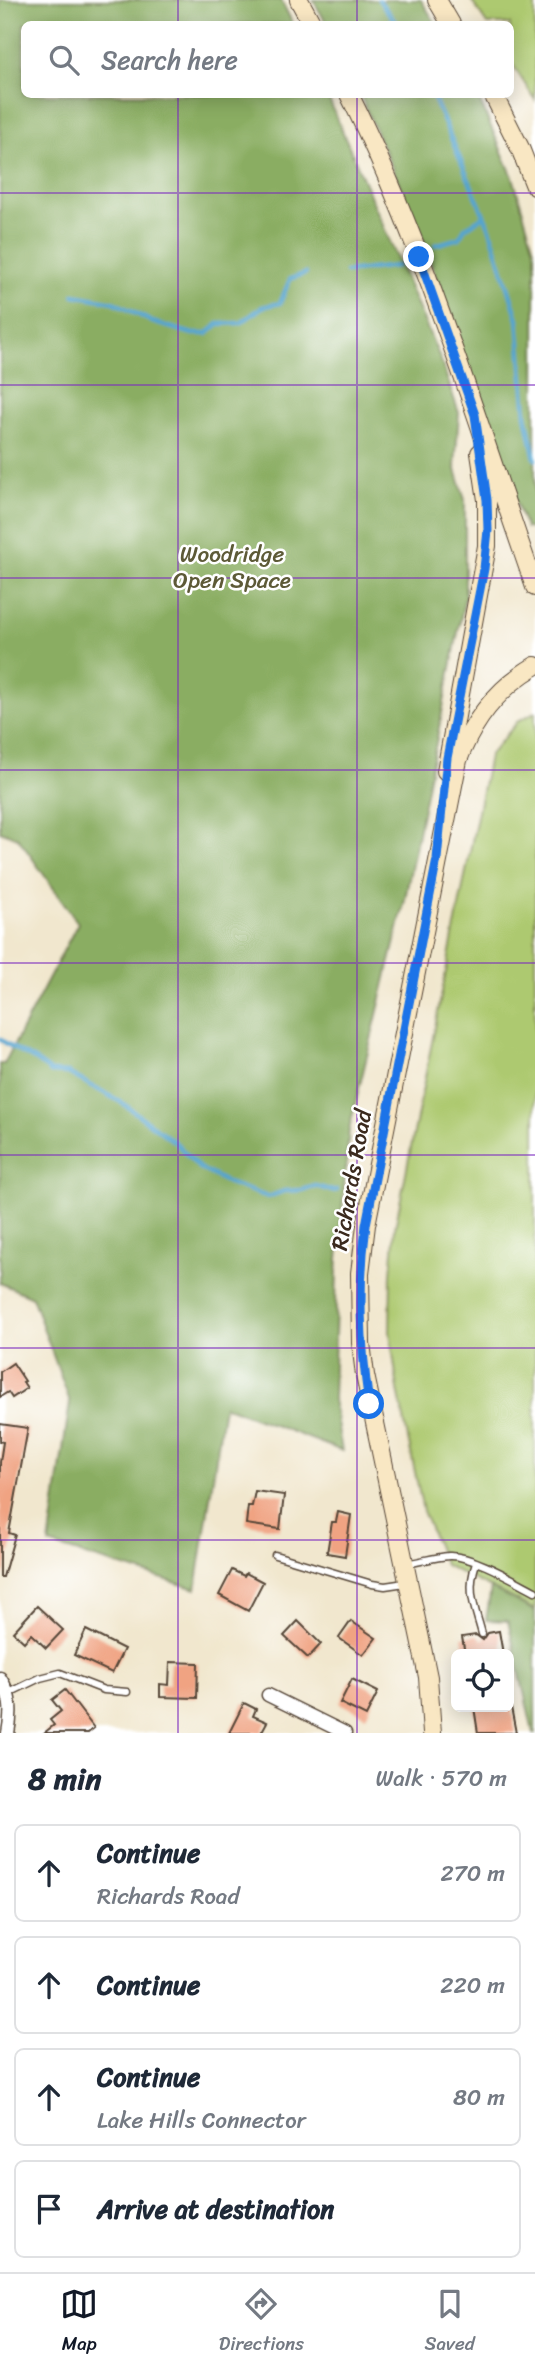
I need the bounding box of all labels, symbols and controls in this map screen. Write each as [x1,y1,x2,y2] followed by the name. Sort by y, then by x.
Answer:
[21,21,514,98] search box
[101,37,238,83] text: Search here
[45,41,83,79] icon: search
[403,241,434,272] route end
[173,534,291,601] park label: Woodridge Open Space
[319,1105,384,1254] street label: Richards Road
[353,1388,384,1419] route start
[451,1649,514,1712] map controls
[451,1649,514,1712] button: locate
[28,1752,101,1806] text: 8 min
[375,1758,507,1799] text: Walk · 570 m
[97,1830,200,1876] text: Continue
[440,1853,505,1894] text: 270 m
[30,1854,68,1892] icon: ahead
[97,1876,240,1917] text: Richards Road
[97,1962,200,2008] text: Continue
[440,1965,505,2006] text: 220 m
[30,1966,68,2004] icon: ahead
[97,2054,200,2100] text: Continue
[453,2077,505,2118] text: 80 m
[30,2078,68,2116] icon: ahead
[97,2100,306,2141] text: Lake Hills Connector
[97,2186,334,2232] text: Arrive at destination
[30,2190,68,2228] icon: arrive
[60,2285,98,2360] tab: Map
[219,2285,304,2360] tab: Directions
[425,2285,475,2360] tab: Saved

